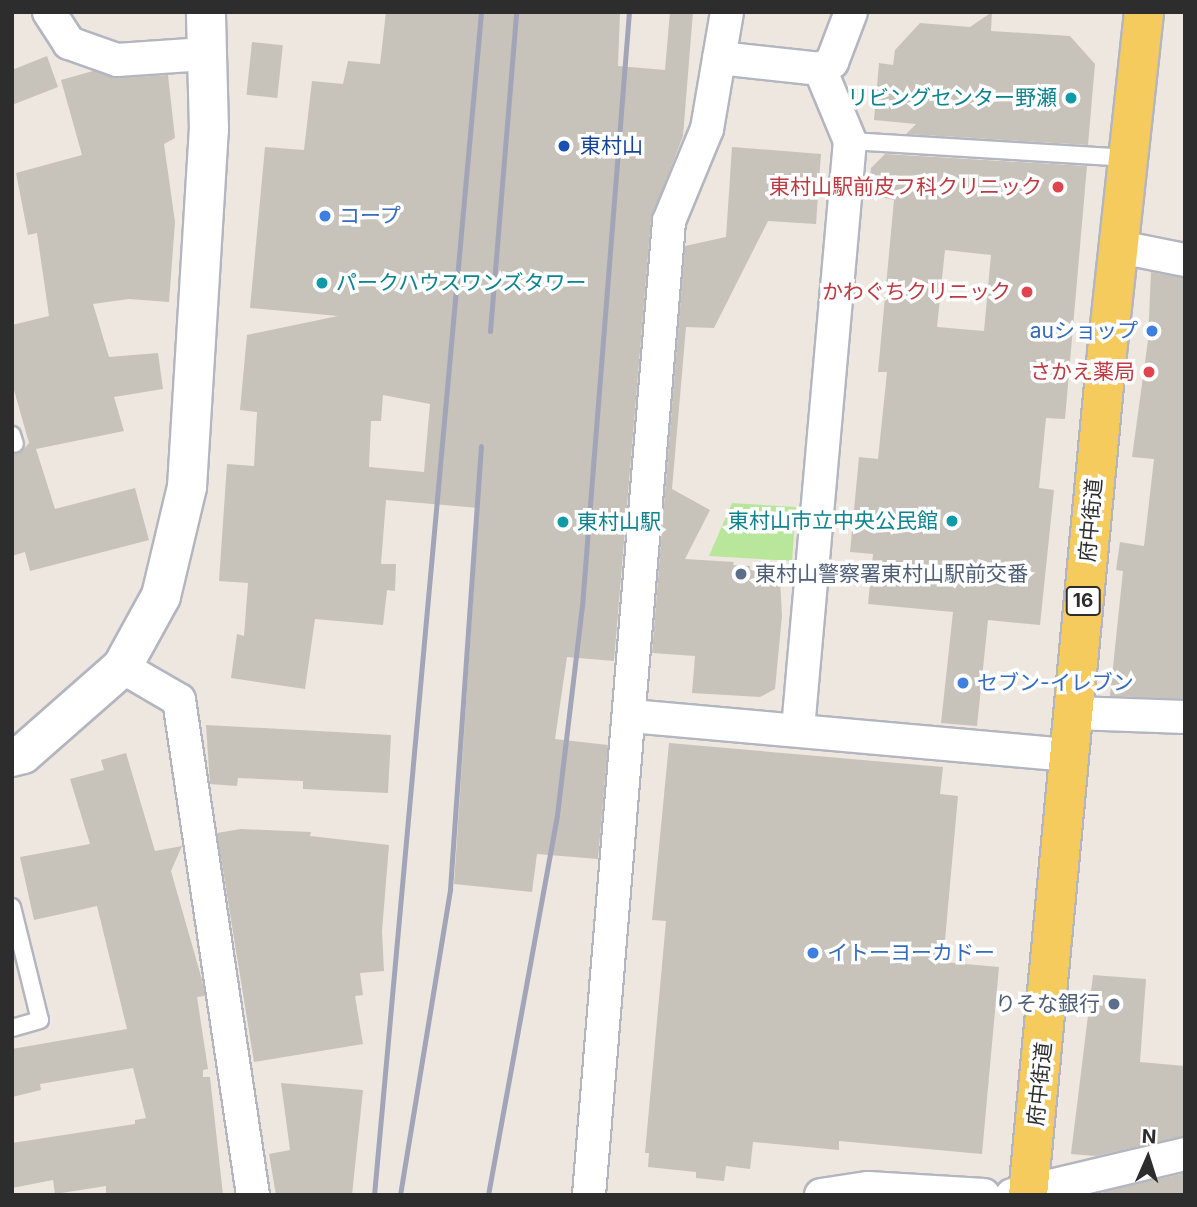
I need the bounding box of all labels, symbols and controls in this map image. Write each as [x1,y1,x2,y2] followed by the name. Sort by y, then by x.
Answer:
[847,85,1057,111] place label: リビングセンター野瀬
[1063,90,1079,106] marker: リビングセンター野瀬
[580,133,643,159] place label: 東村山
[554,136,574,156] marker: 東村山
[769,174,1042,200] place label: 東村山駅前皮フ科クリニック
[1048,177,1068,197] marker: 東村山駅前皮フ科クリニック
[339,203,402,229] place label: コープ
[317,208,333,224] marker: コープ
[336,270,588,296] place label: パークハウスワンズタワー
[314,275,330,291] marker: パークハウスワンズタワー
[822,279,1011,305] place label: かわぐちクリニック
[1017,282,1037,302] marker: かわぐちクリニック
[1030,318,1138,344] place label: auショップ
[1144,323,1160,339] marker: auショップ
[1030,359,1135,385] place label: さかえ薬局
[1141,364,1157,380] marker: さかえ薬局
[1075,477,1107,563] street label: 府中街道
[728,508,938,534] place label: 東村山市立中央公民館
[577,509,661,535] place label: 東村山駅
[944,513,960,529] marker: 東村山市立中央公民館
[555,514,571,530] marker: 東村山駅
[755,561,1028,587] place label: 東村山警察署東村山駅前交番
[733,566,749,582] marker: 東村山警察署東村山駅前交番
[1066,586,1100,616] road number: 16
[977,670,1134,696] place label: セブン-イレブン
[955,675,971,691] marker: セブン-イレブン
[827,940,995,966] place label: イトーヨーカドー
[805,945,821,961] marker: イトーヨーカドー
[995,991,1100,1017] place label: りそな銀行
[1106,996,1122,1012] marker: りそな銀行
[1023,1041,1057,1127] street label: 府中街道
[1113,1123,1183,1193] north arrow
[1141,1125,1157,1148] text: N

